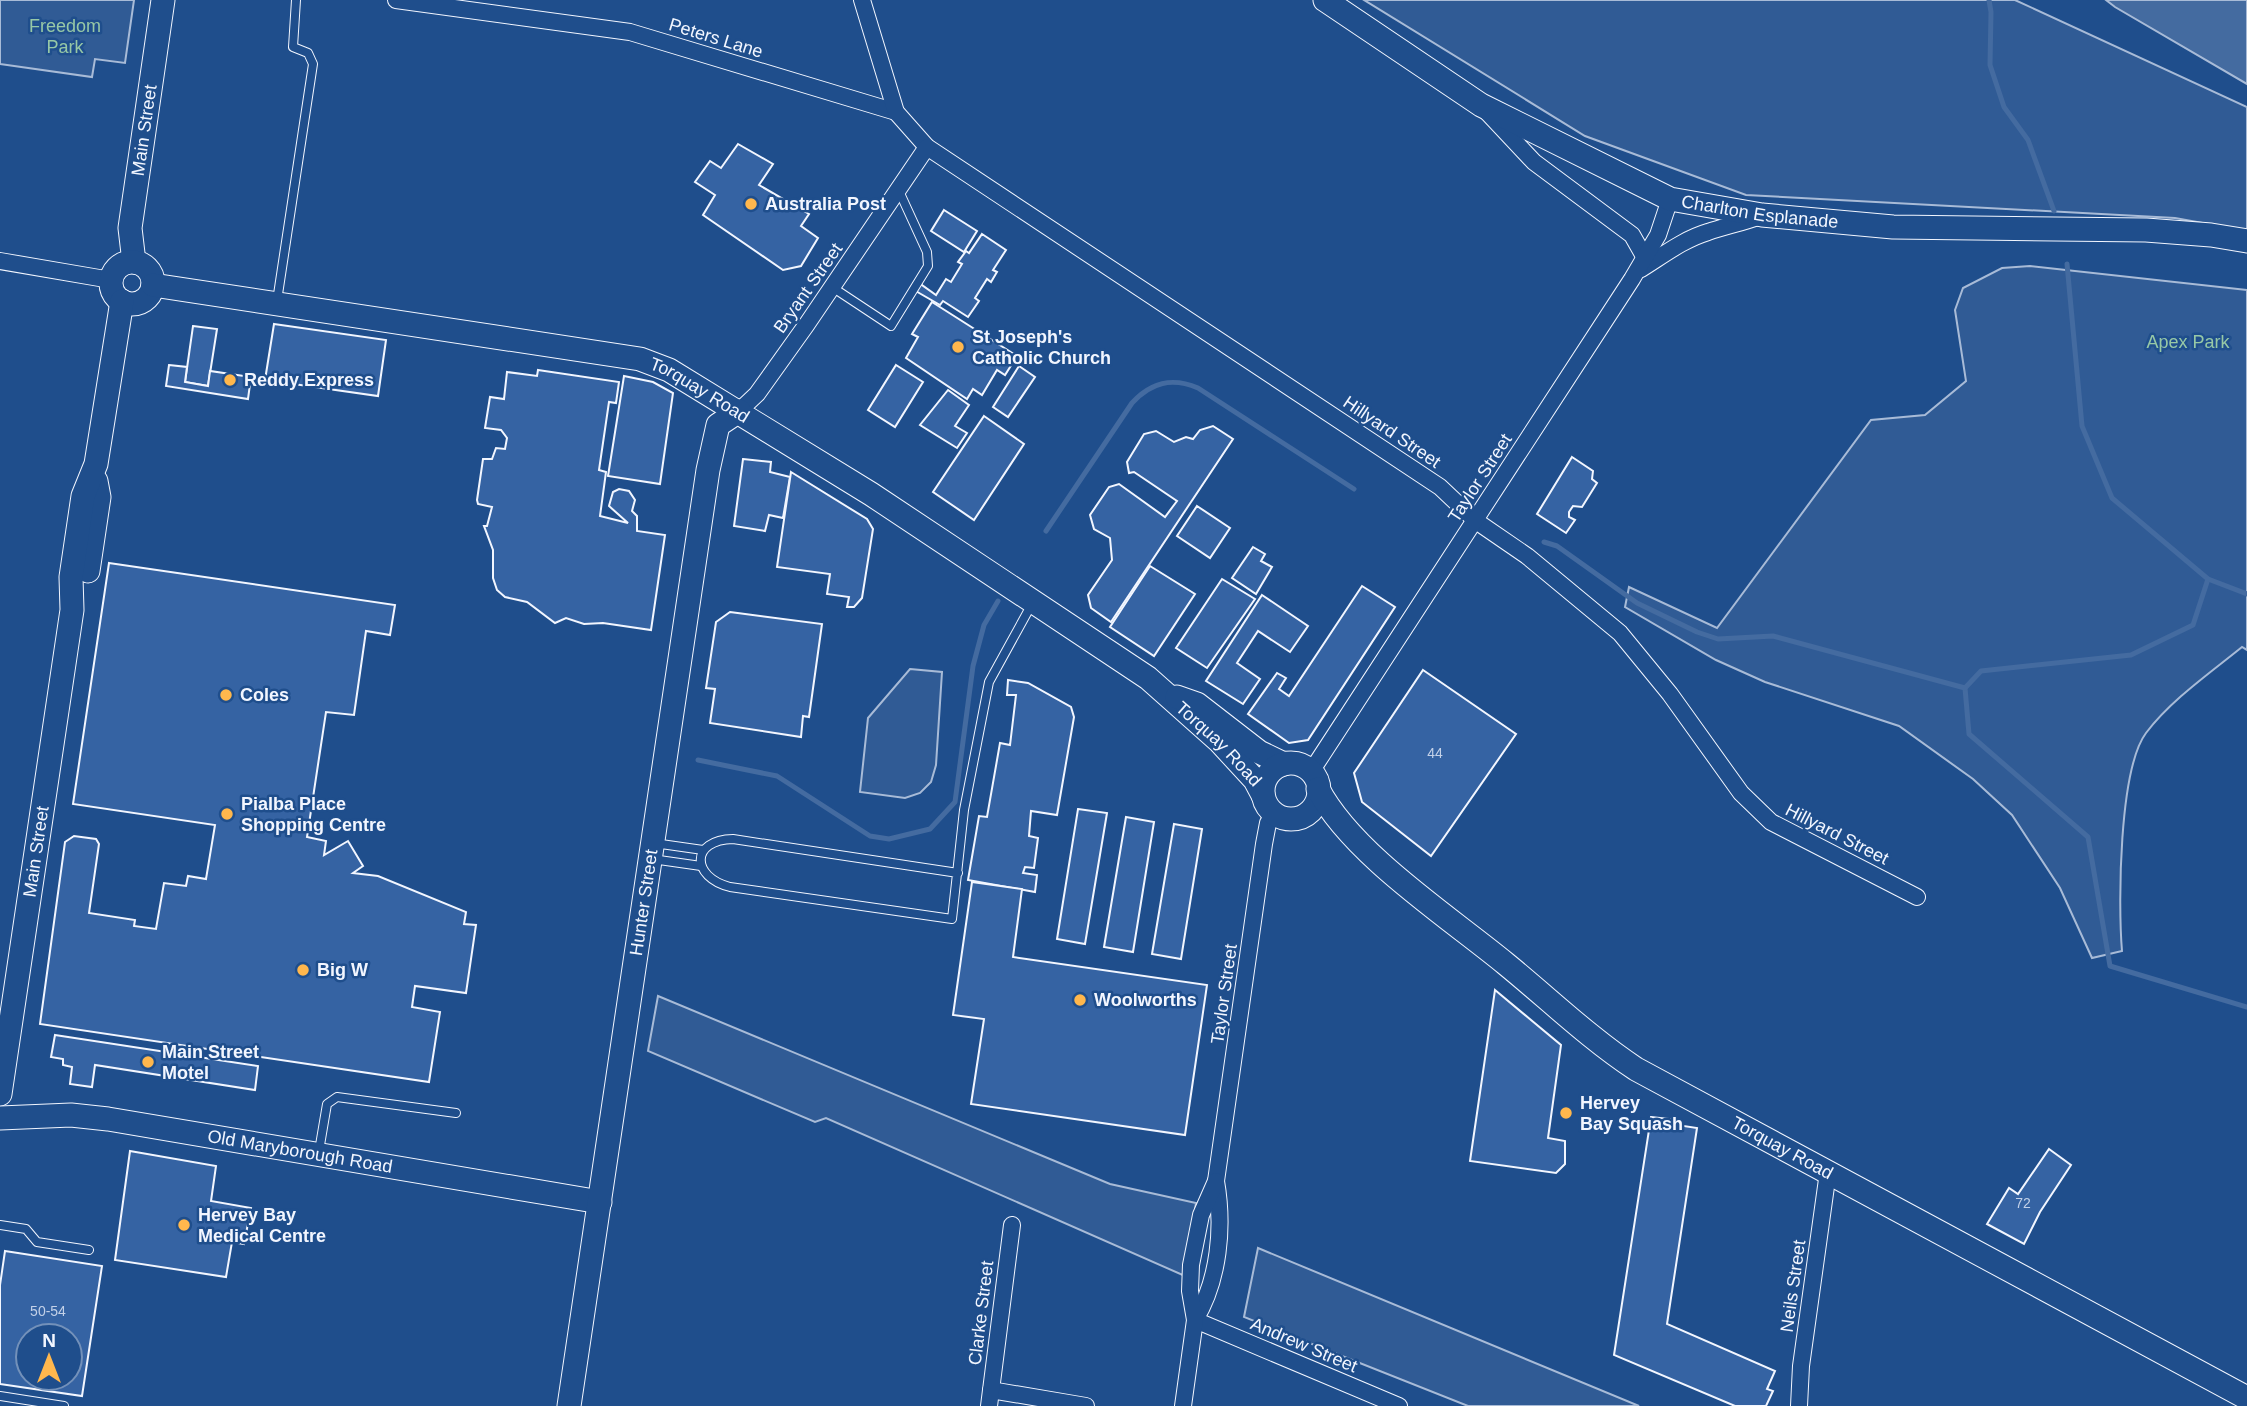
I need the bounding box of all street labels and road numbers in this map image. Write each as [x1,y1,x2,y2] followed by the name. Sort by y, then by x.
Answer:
[667,14,765,62] street label: Peters Lane
[128,83,161,177] street label: Main Street
[1680,191,1839,232] street label: Charlton Esplanade
[770,239,846,337] street label: Bryant Street
[647,354,753,427] street label: Torquay Road
[1340,392,1444,472] street label: Hillyard Street
[1444,430,1516,526] street label: Taylor Street
[1172,698,1266,790] street label: Torquay Road
[1782,799,1892,869] street label: Hillyard Street
[19,805,53,899] street label: Main Street
[626,848,662,957] street label: Hunter Street
[1207,943,1241,1045] street label: Taylor Street
[1728,1112,1837,1183] street label: Torquay Road
[206,1126,394,1177] street label: Old Maryborough Road
[1777,1239,1809,1333] street label: Neils Street
[965,1260,997,1366] street label: Clarke Street
[1248,1314,1360,1376] street label: Andrew Street

